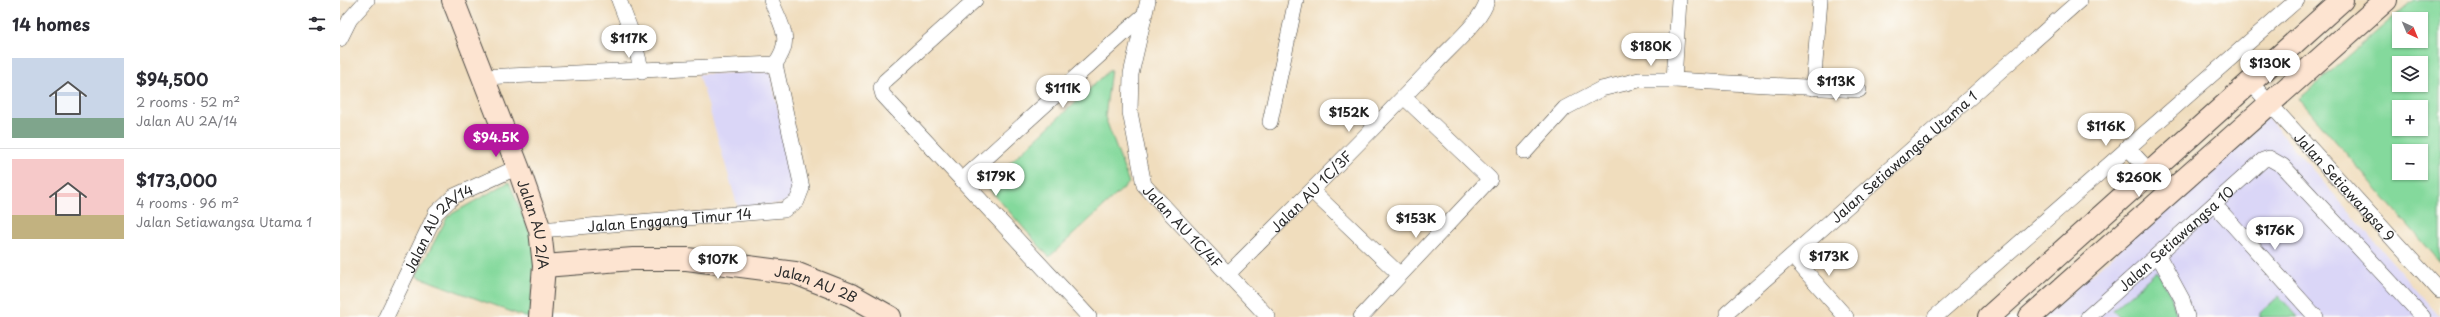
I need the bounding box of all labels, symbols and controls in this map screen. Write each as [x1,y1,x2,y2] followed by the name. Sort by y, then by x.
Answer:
[12,11,90,37] text: 14 homes
[2392,12,2428,48] north arrow
[2392,12,2428,180] map controls
[306,13,328,35] icon: filters
[601,25,657,59] pin: $117K
[610,28,648,47] text: $117K
[1623,33,1679,67] pin: $180K
[1630,36,1672,55] text: $180K
[2242,50,2298,84] pin: $130K
[2249,53,2291,72] text: $130K
[2392,56,2428,92] button: layers
[136,66,208,92] text: $94,500
[1808,68,1864,102] pin: $113K
[1817,71,1855,90] text: $113K
[44,74,92,122] icon: home
[1035,75,1091,109] pin: $111K
[1045,78,1081,97] text: $111K
[1826,86,1982,227] street label: Jalan Setiawangsa Utama 1
[136,92,240,111] text: 2 rooms · 52 m²
[1321,99,1377,133] pin: $152K
[2392,100,2428,136] button: +
[1329,102,1369,121] text: $152K
[136,111,238,130] text: Jalan AU 2A/14
[2078,113,2134,147] pin: $116K
[2087,116,2126,135] text: $116K
[463,124,529,158] pin: $94.5K
[473,127,519,146] text: $94.5K
[2290,127,2400,246] street label: Jalan Setiawangsa 9
[2392,144,2428,180] button: −
[1265,146,1356,237] street label: Jalan AU 1C/3F
[968,163,1024,197] pin: $179K
[2111,164,2167,198] pin: $260K
[977,166,1015,185] text: $179K
[136,167,217,193] text: $173,000
[2116,167,2162,186] text: $260K
[44,175,92,223] icon: home
[512,176,555,271] street label: Jalan AU 2/A
[398,178,476,276] street label: Jalan AU 2A/14
[1138,180,1227,273] street label: Jalan AU 1C/4F
[2113,181,2238,296] street label: Jalan Setiawangsa 10
[136,193,239,212] text: 4 rooms · 96 m²
[586,202,753,237] street label: Jalan Enggang Timur 14
[1388,205,1444,239] pin: $153K
[1396,208,1436,227] text: $153K
[136,212,312,231] text: Jalan Setiawangsa Utama 1
[2247,217,2303,251] pin: $176K
[2255,220,2295,239] text: $176K
[1801,243,1857,277] pin: $173K
[690,246,746,280] pin: $107K
[1809,246,1849,265] text: $173K
[698,249,738,268] text: $107K
[773,260,862,307] street label: Jalan AU 2B

